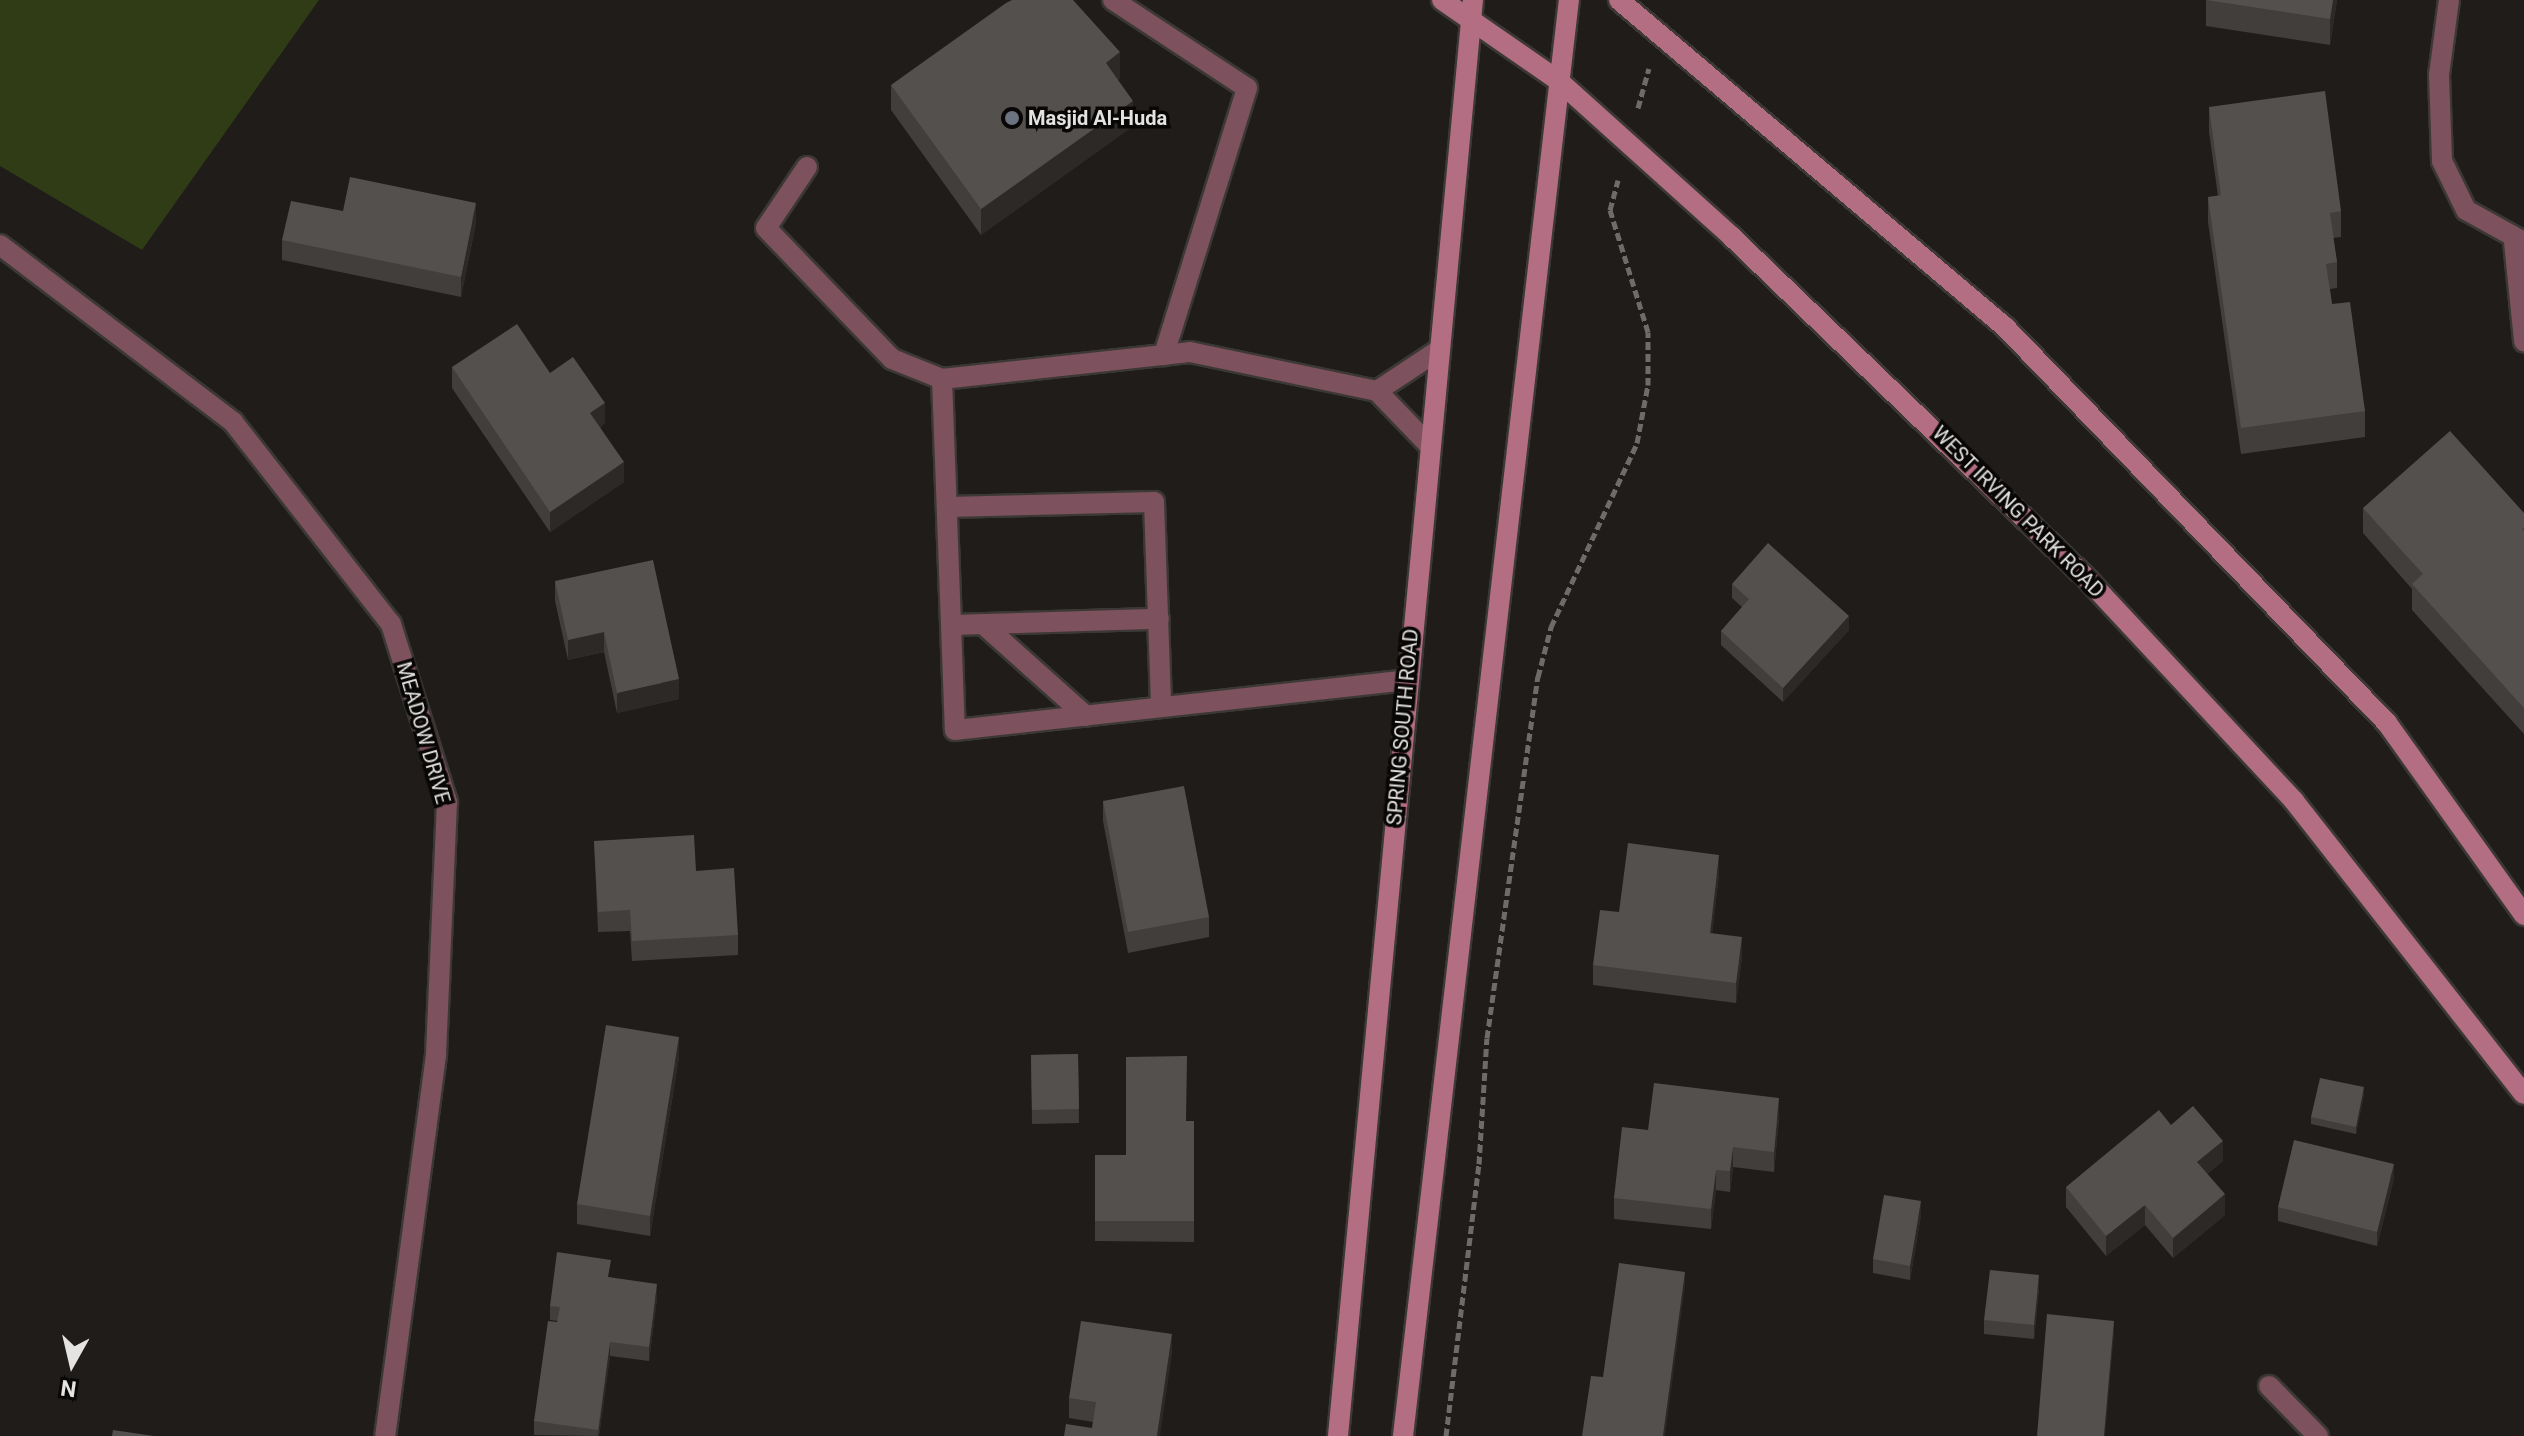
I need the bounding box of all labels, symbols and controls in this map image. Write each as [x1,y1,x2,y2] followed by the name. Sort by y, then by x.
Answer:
[1028,106,1167,130] place label: Masjid Al-Huda
[1003,109,1021,127] marker: Masjid Al-Huda
[1927,421,2109,603] street label: WEST IRVING PARK ROAD
[1382,628,1424,826] street label: SPRING SOUTH ROAD
[391,659,455,807] street label: MEADOW DRIVE
[32,1324,112,1404] north arrow
[59,1375,78,1402] text: N

